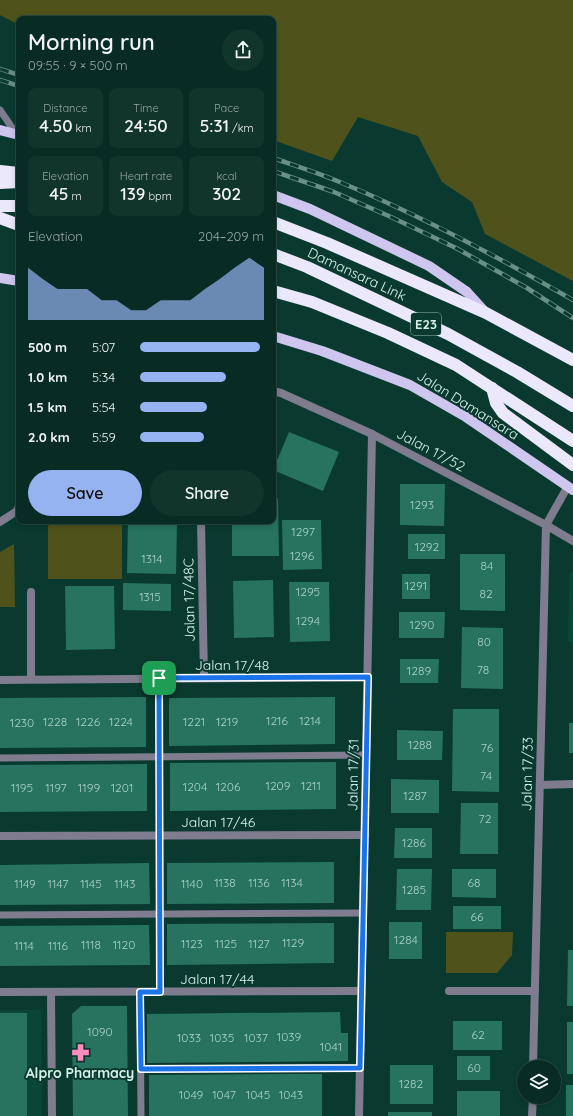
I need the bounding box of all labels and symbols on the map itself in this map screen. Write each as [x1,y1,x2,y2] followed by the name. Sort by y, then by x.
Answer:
[305,243,409,305] street label: Damansara Link
[411,313,441,335] road number: E23
[414,366,522,444] street label: Jalan Damansara
[394,424,469,476] street label: Jalan 17/52
[410,497,434,512] house number: 1293
[291,524,315,539] house number: 1297
[415,539,440,554] house number: 1292
[290,548,315,563] house number: 1296
[141,551,163,566] house number: 1314
[179,558,199,642] street label: Jalan 17/48C
[481,558,493,573] house number: 84
[405,578,427,593] house number: 1291
[296,584,320,599] house number: 1295
[479,586,493,601] house number: 82
[139,589,161,604] house number: 1315
[296,613,320,628] house number: 1294
[410,617,434,632] house number: 1290
[477,634,491,649] house number: 80
[195,656,269,674] street label: Jalan 17/48
[142,661,176,695] pin
[477,662,489,677] house number: 78
[407,663,431,678] house number: 1289
[266,713,289,728] house number: 1216
[299,713,321,728] house number: 1214
[43,714,67,729] house number: 1228
[76,714,101,729] house number: 1226
[109,714,133,729] house number: 1224
[183,714,205,729] house number: 1221
[216,714,238,729] house number: 1219
[10,715,34,730] house number: 1230
[408,737,432,752] house number: 1288
[517,737,537,811] street label: Jalan 17/33
[343,739,363,811] street label: Jalan 17/31
[481,740,494,755] house number: 76
[480,768,492,783] house number: 74
[266,778,291,793] house number: 1209
[301,778,321,793] house number: 1211
[183,779,207,794] house number: 1204
[216,779,241,794] house number: 1206
[11,780,33,795] house number: 1195
[45,780,67,795] house number: 1197
[78,780,100,795] house number: 1199
[111,780,133,795] house number: 1201
[403,788,427,803] house number: 1287
[479,811,492,826] house number: 72
[181,813,256,831] street label: Jalan 17/46
[402,835,427,850] house number: 1286
[214,875,236,890] house number: 1138
[248,875,270,890] house number: 1136
[281,875,303,890] house number: 1134
[468,875,480,890] house number: 68
[14,876,36,891] house number: 1149
[48,876,68,891] house number: 1147
[80,876,102,891] house number: 1145
[114,876,136,891] house number: 1143
[181,876,203,891] house number: 1140
[402,882,426,897] house number: 1285
[471,909,484,924] house number: 66
[394,932,418,947] house number: 1284
[282,935,304,950] house number: 1129
[181,936,203,951] house number: 1123
[215,936,237,951] house number: 1125
[248,936,270,951] house number: 1127
[81,937,101,952] house number: 1118
[113,937,135,952] house number: 1120
[14,938,34,953] house number: 1114
[48,938,68,953] house number: 1116
[180,970,254,988] street label: Jalan 17/44
[87,1024,113,1039] house number: 1090
[471,1027,485,1042] house number: 62
[277,1029,302,1044] house number: 1039
[177,1030,201,1045] house number: 1033
[210,1030,234,1045] house number: 1035
[244,1030,268,1045] house number: 1037
[320,1039,342,1054] house number: 1041
[70,1043,90,1063] pharmacy icon: Alpro Pharmacy
[467,1060,481,1075] house number: 60
[26,1064,134,1082] place label: Alpro Pharmacy
[399,1076,423,1091] house number: 1282
[179,1087,203,1102] house number: 1049
[212,1087,236,1102] house number: 1047
[246,1087,270,1102] house number: 1045
[279,1087,303,1102] house number: 1043

